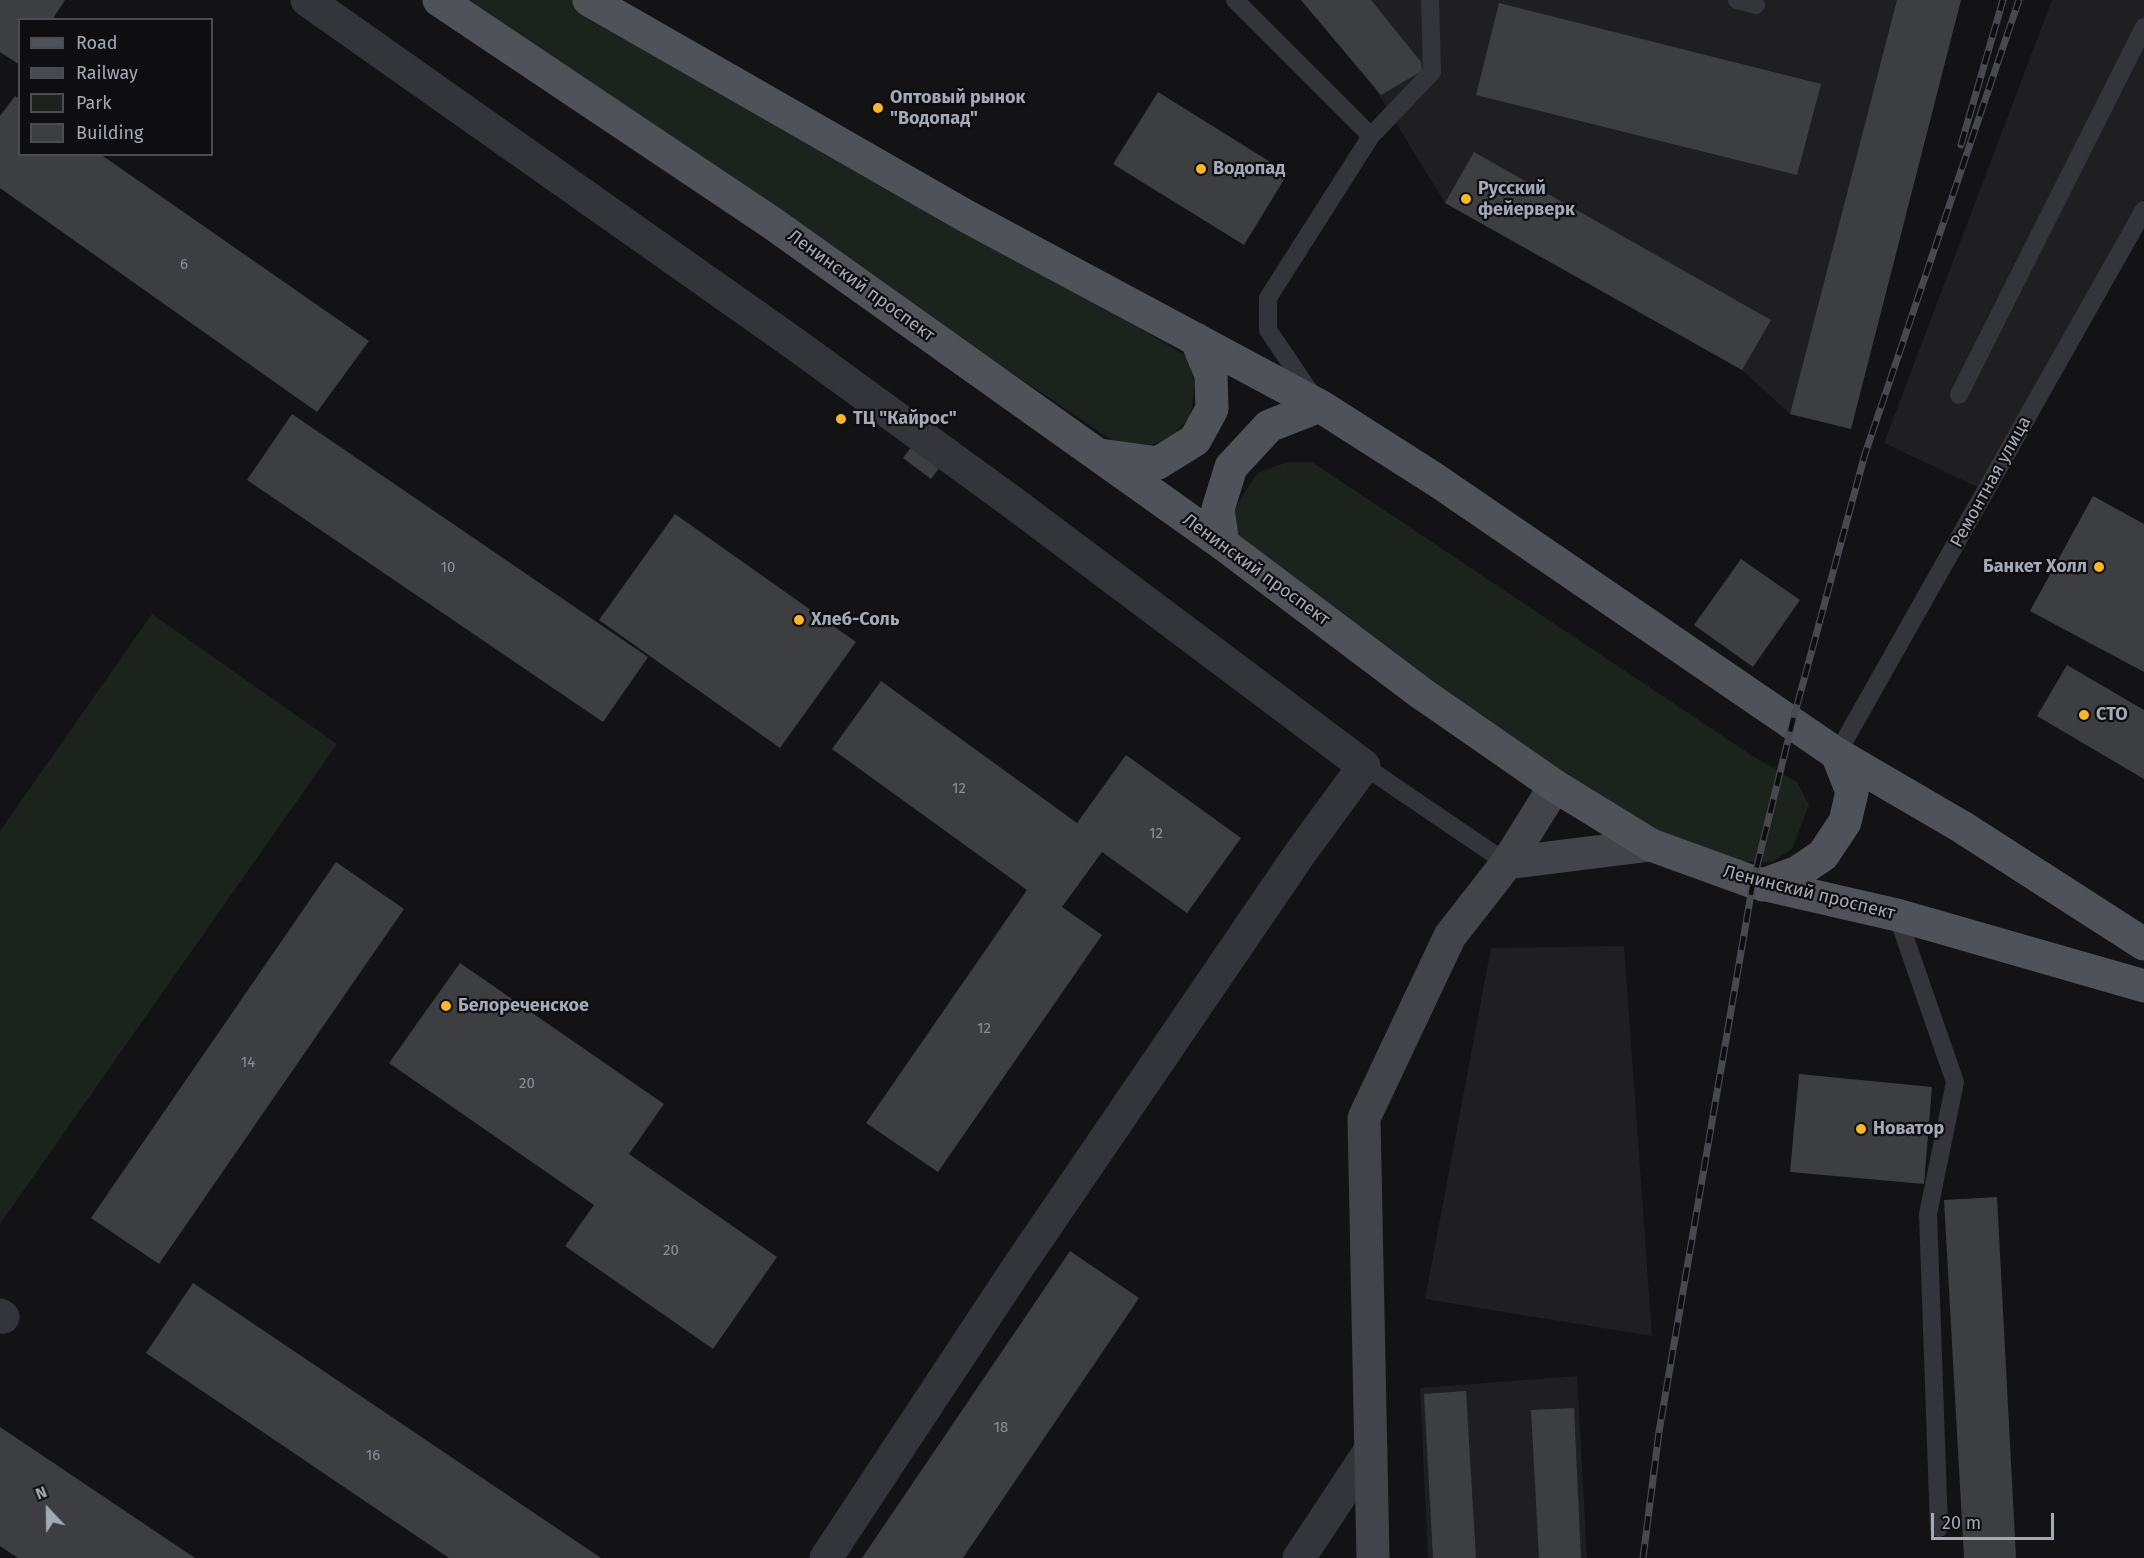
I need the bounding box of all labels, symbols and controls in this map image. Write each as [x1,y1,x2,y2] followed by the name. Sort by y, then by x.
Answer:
[18,18,213,156] legend
[76,32,118,54] text: Road
[76,62,138,84] text: Railway
[890,87,1025,130] place label: Оптовый рынок "Водопад"
[76,92,111,114] text: Park
[871,101,885,115] marker: Оптовый рынок "Водопад"
[76,122,143,144] text: Building
[1213,158,1285,180] place label: Водопад
[1194,162,1208,176] marker: Водопад
[1478,178,1575,220] place label: Русский фейерверк
[1459,192,1473,206] marker: Русский фейерверк
[783,225,939,347] street label: Ленинский проспект
[180,256,188,274] house number: 6
[853,408,957,430] place label: ТЦ "Кайрос"
[834,412,848,426] marker: ТЦ "Кайрос"
[1946,413,2036,551] street label: Ремонтная улица
[1178,509,1334,631] street label: Ленинский проспект
[1983,556,2087,578] place label: Банкет Холл
[441,559,455,577] house number: 10
[2092,560,2106,574] marker: Банкет Холл
[811,609,899,631] place label: Хлеб-Соль
[792,613,806,627] marker: Хлеб-Соль
[2096,704,2128,726] place label: СТО
[2077,708,2091,722] marker: СТО
[952,780,966,798] house number: 12
[1149,825,1163,843] house number: 12
[1721,861,1897,925] street label: Ленинский проспект
[458,995,589,1017] place label: Белореченское
[439,999,453,1013] marker: Белореченское
[977,1020,991,1038] house number: 12
[241,1054,255,1072] house number: 14
[519,1075,535,1093] house number: 20
[1873,1118,1944,1140] place label: Новатор
[1854,1122,1868,1136] marker: Новатор
[663,1242,679,1260] house number: 20
[994,1419,1008,1437] house number: 18
[366,1447,380,1465] house number: 16
[18,1480,78,1540] north arrow
[33,1482,50,1504] text: N
[1934,1501,2057,1539] scale bar
[1942,1512,1981,1534] text: 20 m

